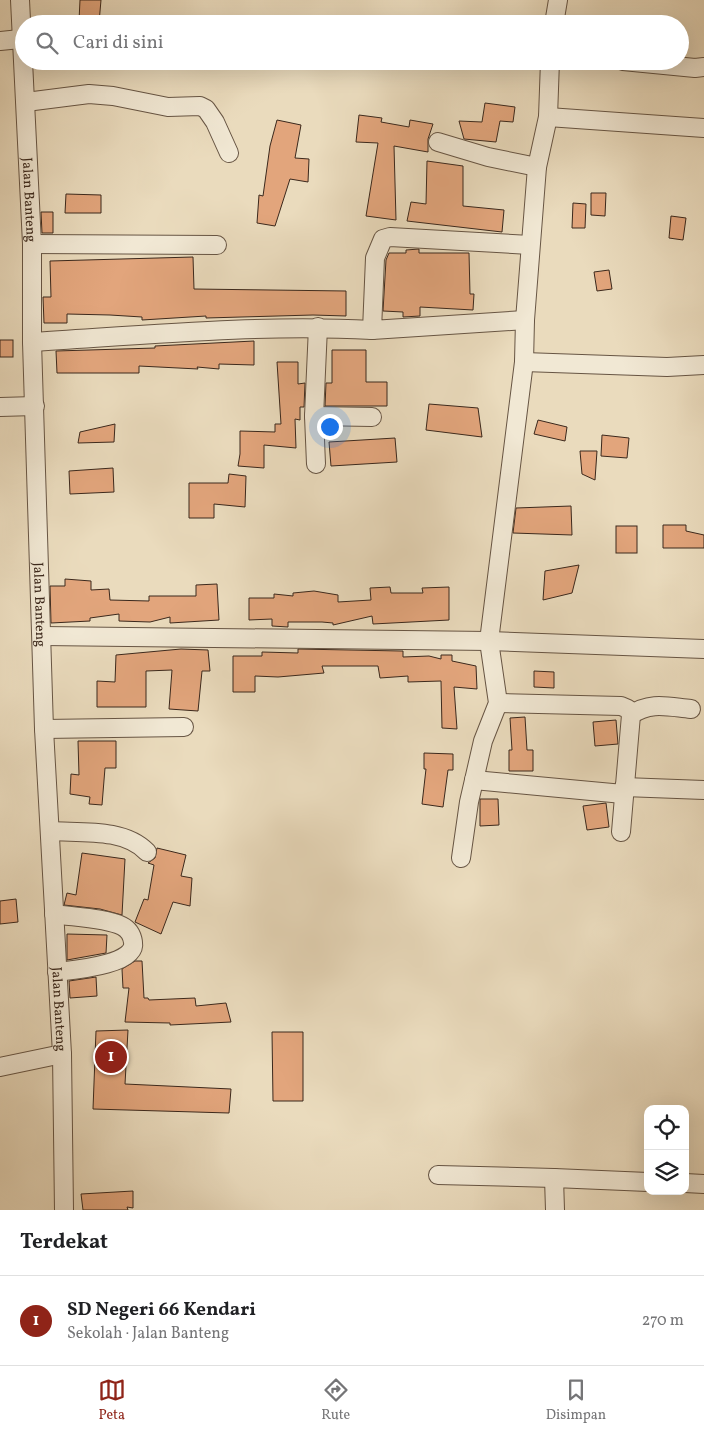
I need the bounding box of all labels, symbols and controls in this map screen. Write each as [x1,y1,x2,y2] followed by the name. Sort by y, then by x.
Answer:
[15,15,689,70] search box
[33,29,61,57] icon: search
[73,30,164,56] text: Cari di sini
[17,157,40,243] street label: Jalan Banteng
[317,414,343,440] your location
[28,562,49,647] street label: Jalan Banteng
[46,966,70,1052] street label: Jalan Banteng
[95,1038,127,1076] pin: 1
[644,1105,689,1195] map controls
[644,1105,689,1150] button: locate
[644,1150,689,1195] button: layers
[20,1228,108,1257] text: Terdekat
[67,1297,256,1323] text: SD Negeri 66 Kendari
[33,1310,39,1332] text: 1
[642,1310,684,1332] text: 270 m
[67,1323,229,1345] text: Sekolah · Jalan Banteng
[98,1376,126,1425] tab: Peta
[321,1376,350,1425] tab: Rute
[546,1376,606,1425] tab: Disimpan

